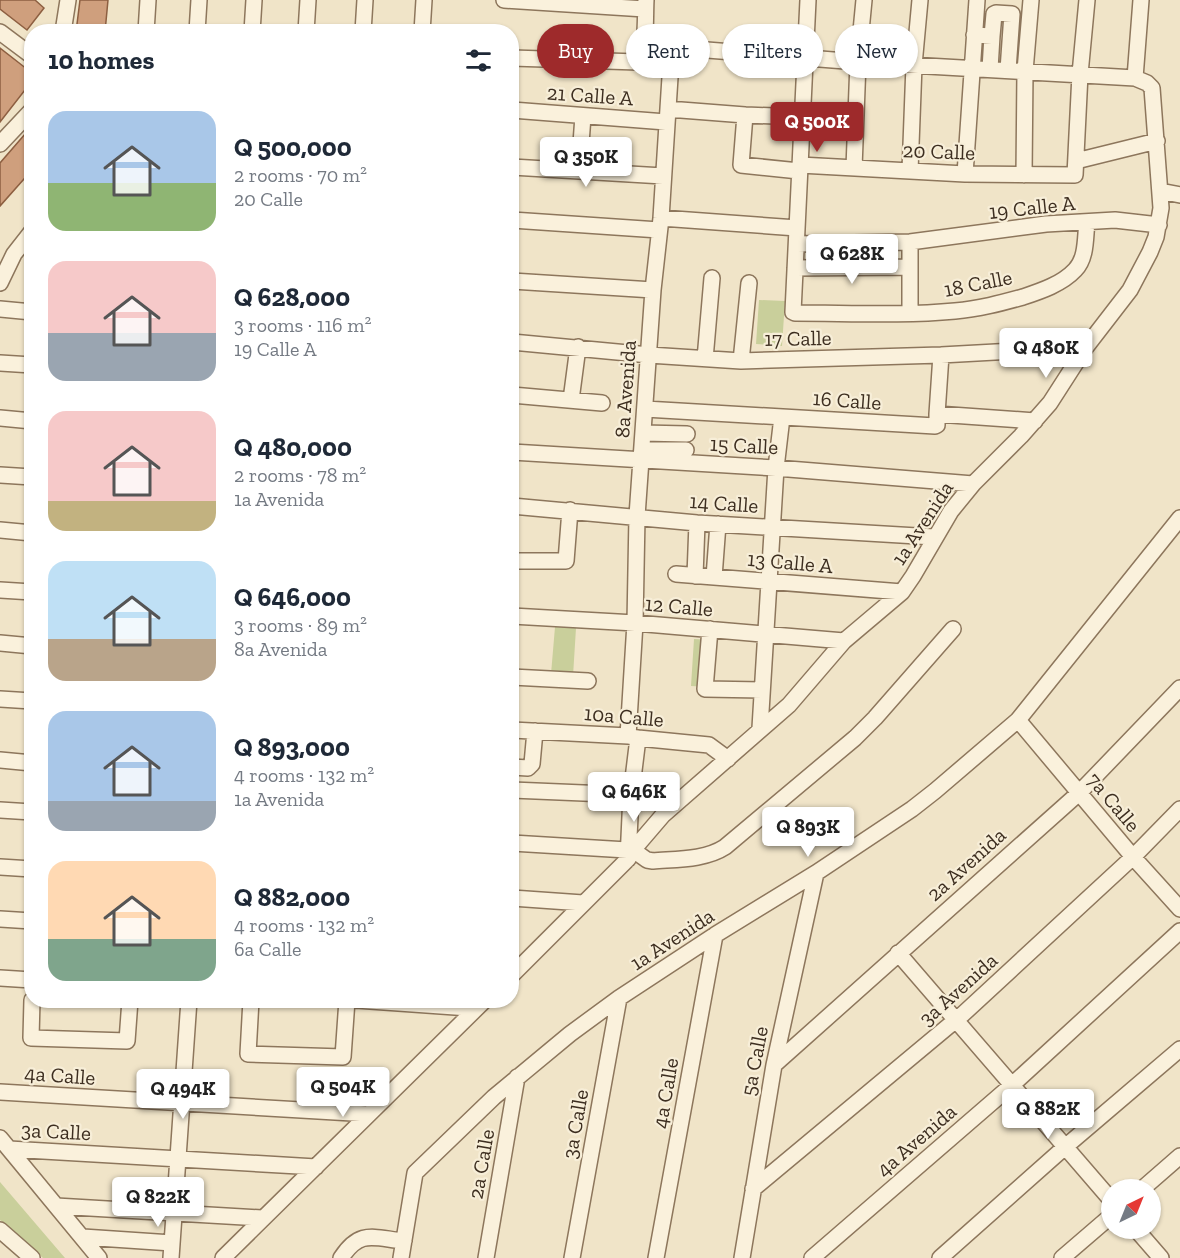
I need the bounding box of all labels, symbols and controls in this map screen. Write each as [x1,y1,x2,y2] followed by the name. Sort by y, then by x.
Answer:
[537,24,614,78] chip: Buy
[626,24,710,78] chip: Rent
[722,24,823,78] chip: Filters
[835,24,918,78] chip: New
[48,44,154,76] text: 10 homes
[462,44,495,77] icon: filters
[546,80,634,111] street label: 21 Calle A
[768,102,866,153] pin: Q 500K
[784,109,850,133] text: Q 500K
[234,131,352,163] text: Q 500,000
[96,135,168,207] icon: home
[537,137,635,188] pin: Q 350K
[902,137,976,165] street label: 20 Calle
[554,144,618,168] text: Q 350K
[234,163,367,187] text: 2 rooms · 70 m²
[234,187,303,211] text: 20 Calle
[988,190,1077,224] street label: 19 Calle A
[803,234,901,285] pin: Q 628K
[820,241,884,265] text: Q 628K
[942,264,1014,302] street label: 18 Calle
[234,281,350,313] text: Q 628,000
[96,285,168,357] icon: home
[234,313,371,337] text: 3 rooms · 116 m²
[764,325,832,351] street label: 17 Calle
[997,328,1095,379] pin: Q 480K
[1013,335,1079,359] text: Q 480K
[234,337,316,361] text: 19 Calle A
[609,339,641,439] street label: 8a Avenida
[812,385,882,415] street label: 16 Calle
[234,431,352,463] text: Q 480,000
[709,431,779,459] street label: 15 Calle
[96,435,168,507] icon: home
[234,463,366,487] text: 2 rooms · 78 m²
[886,476,958,570] street label: 1a Avenida
[234,487,324,511] text: 1a Avenida
[689,488,759,518] street label: 14 Calle
[746,546,834,578] street label: 13 Calle A
[234,581,351,613] text: Q 646,000
[96,585,168,657] icon: home
[644,591,714,621] street label: 12 Calle
[234,613,367,637] text: 3 rooms · 89 m²
[234,637,327,661] text: 8a Avenida
[583,700,665,732] street label: 10a Calle
[234,731,350,763] text: Q 893,000
[96,735,168,807] icon: home
[234,763,374,787] text: 4 rooms · 132 m²
[1082,767,1146,837] street label: 7a Calle
[585,772,683,823] pin: Q 646K
[602,779,666,803] text: Q 646K
[234,787,324,811] text: 1a Avenida
[759,807,857,858] pin: Q 893K
[776,814,840,838] text: Q 893K
[921,822,1011,906] street label: 2a Avenida
[234,881,350,913] text: Q 882,000
[96,885,168,957] icon: home
[625,903,719,975] street label: 1a Avenida
[234,913,374,937] text: 4 rooms · 132 m²
[234,937,301,961] text: 6a Calle
[914,947,1002,1031] street label: 3a Avenida
[735,1024,773,1098] street label: 5a Calle
[647,1056,683,1130] street label: 4a Calle
[24,1060,96,1090] street label: 4a Calle
[294,1067,392,1118] pin: Q 504K
[134,1069,232,1120] pin: Q 494K
[311,1074,375,1098] text: Q 504K
[150,1076,216,1100] text: Q 494K
[557,1087,593,1161] street label: 3a Calle
[999,1089,1097,1140] pin: Q 882K
[1016,1096,1080,1120] text: Q 882K
[871,1098,961,1182] street label: 4a Avenida
[20,1117,92,1145] street label: 3a Calle
[463,1127,499,1201] street label: 2a Calle
[109,1177,207,1228] pin: Q 822K
[1101,1179,1161,1239] north arrow
[1101,1179,1161,1239] map controls
[126,1184,190,1208] text: Q 822K

